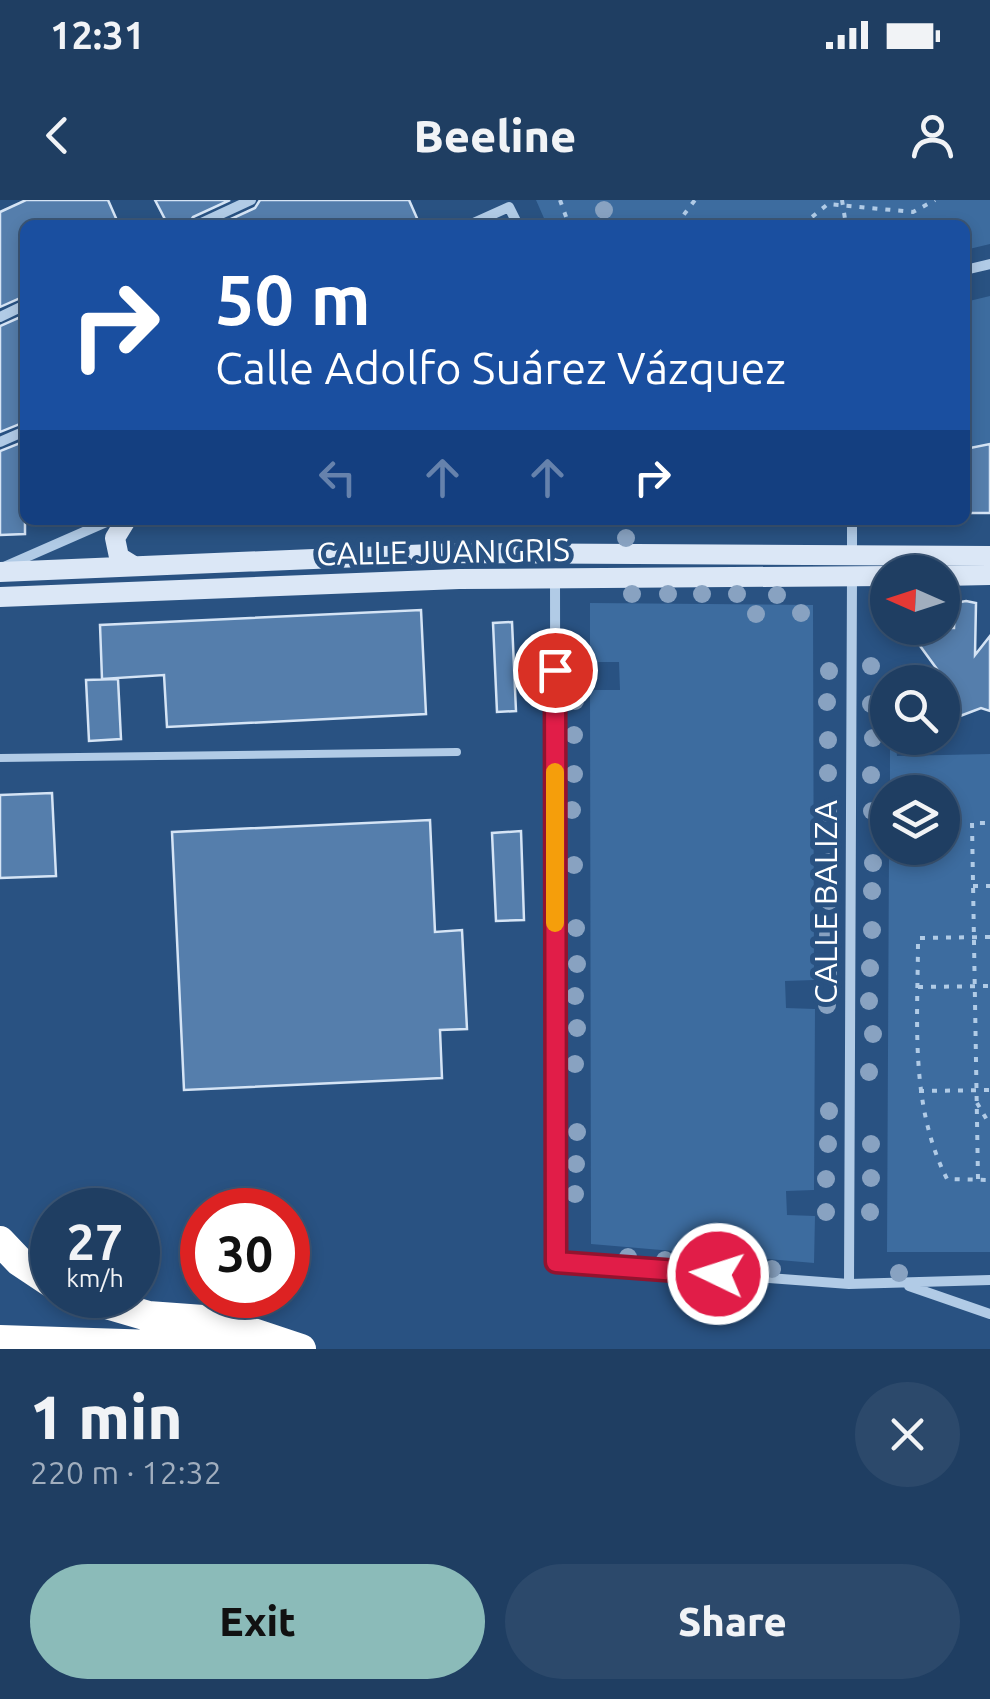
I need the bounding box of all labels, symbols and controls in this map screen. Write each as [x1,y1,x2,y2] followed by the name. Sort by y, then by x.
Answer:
[50,14,145,56] text: 12:31
[30,108,85,163] icon: back
[905,108,960,163] icon: person
[414,110,576,161] text: Beeline
[50,260,180,390] icon: right
[215,260,371,338] text: 50 m
[215,342,786,393] text: Calle Adolfo Suárez Vázquez
[310,450,365,505] icon: left
[415,450,470,505] icon: ahead
[520,450,575,505] icon: ahead
[625,450,680,505] icon: right
[316,531,570,571] street label: CALLE JUAN GRIS
[870,555,960,645] north arrow
[870,555,960,865] map controls
[513,628,598,713] pin
[528,643,583,698] icon: arrive
[870,665,960,755] button: search
[870,775,960,865] button: layers
[807,800,843,1004] street label: CALLE BALIZA
[180,1188,310,1318] speed limit sign: 30
[67,1213,123,1269] text: 27
[666,1222,770,1326] position arrow
[66,1264,124,1292] text: km/h
[855,1382,960,1487] button: close
[30,1383,183,1450] text: 1 min
[30,1454,222,1490] text: 220 m · 12:32
[30,1564,485,1679] button: Exit
[505,1564,960,1679] button: Share

